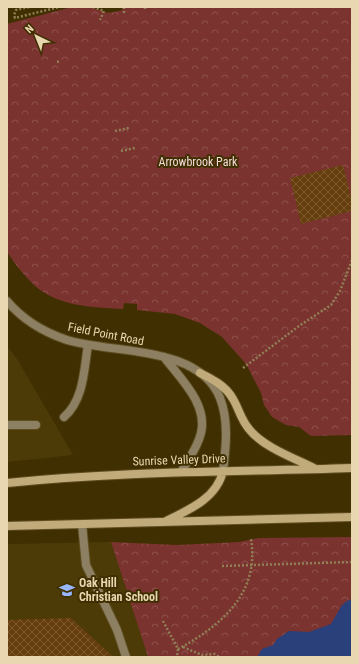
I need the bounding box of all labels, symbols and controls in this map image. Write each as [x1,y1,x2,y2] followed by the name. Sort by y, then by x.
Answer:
[16,16,56,56] north arrow
[23,22,37,36] text: N
[158,155,238,169] park label: Arrowbrook Park
[67,320,145,348] street label: Field Point Road
[132,451,226,469] street label: Sunrise Valley Drive
[79,576,158,604] place label: Oak Hill Christian School
[58,581,76,599] school or university icon: Oak Hill Christian School

